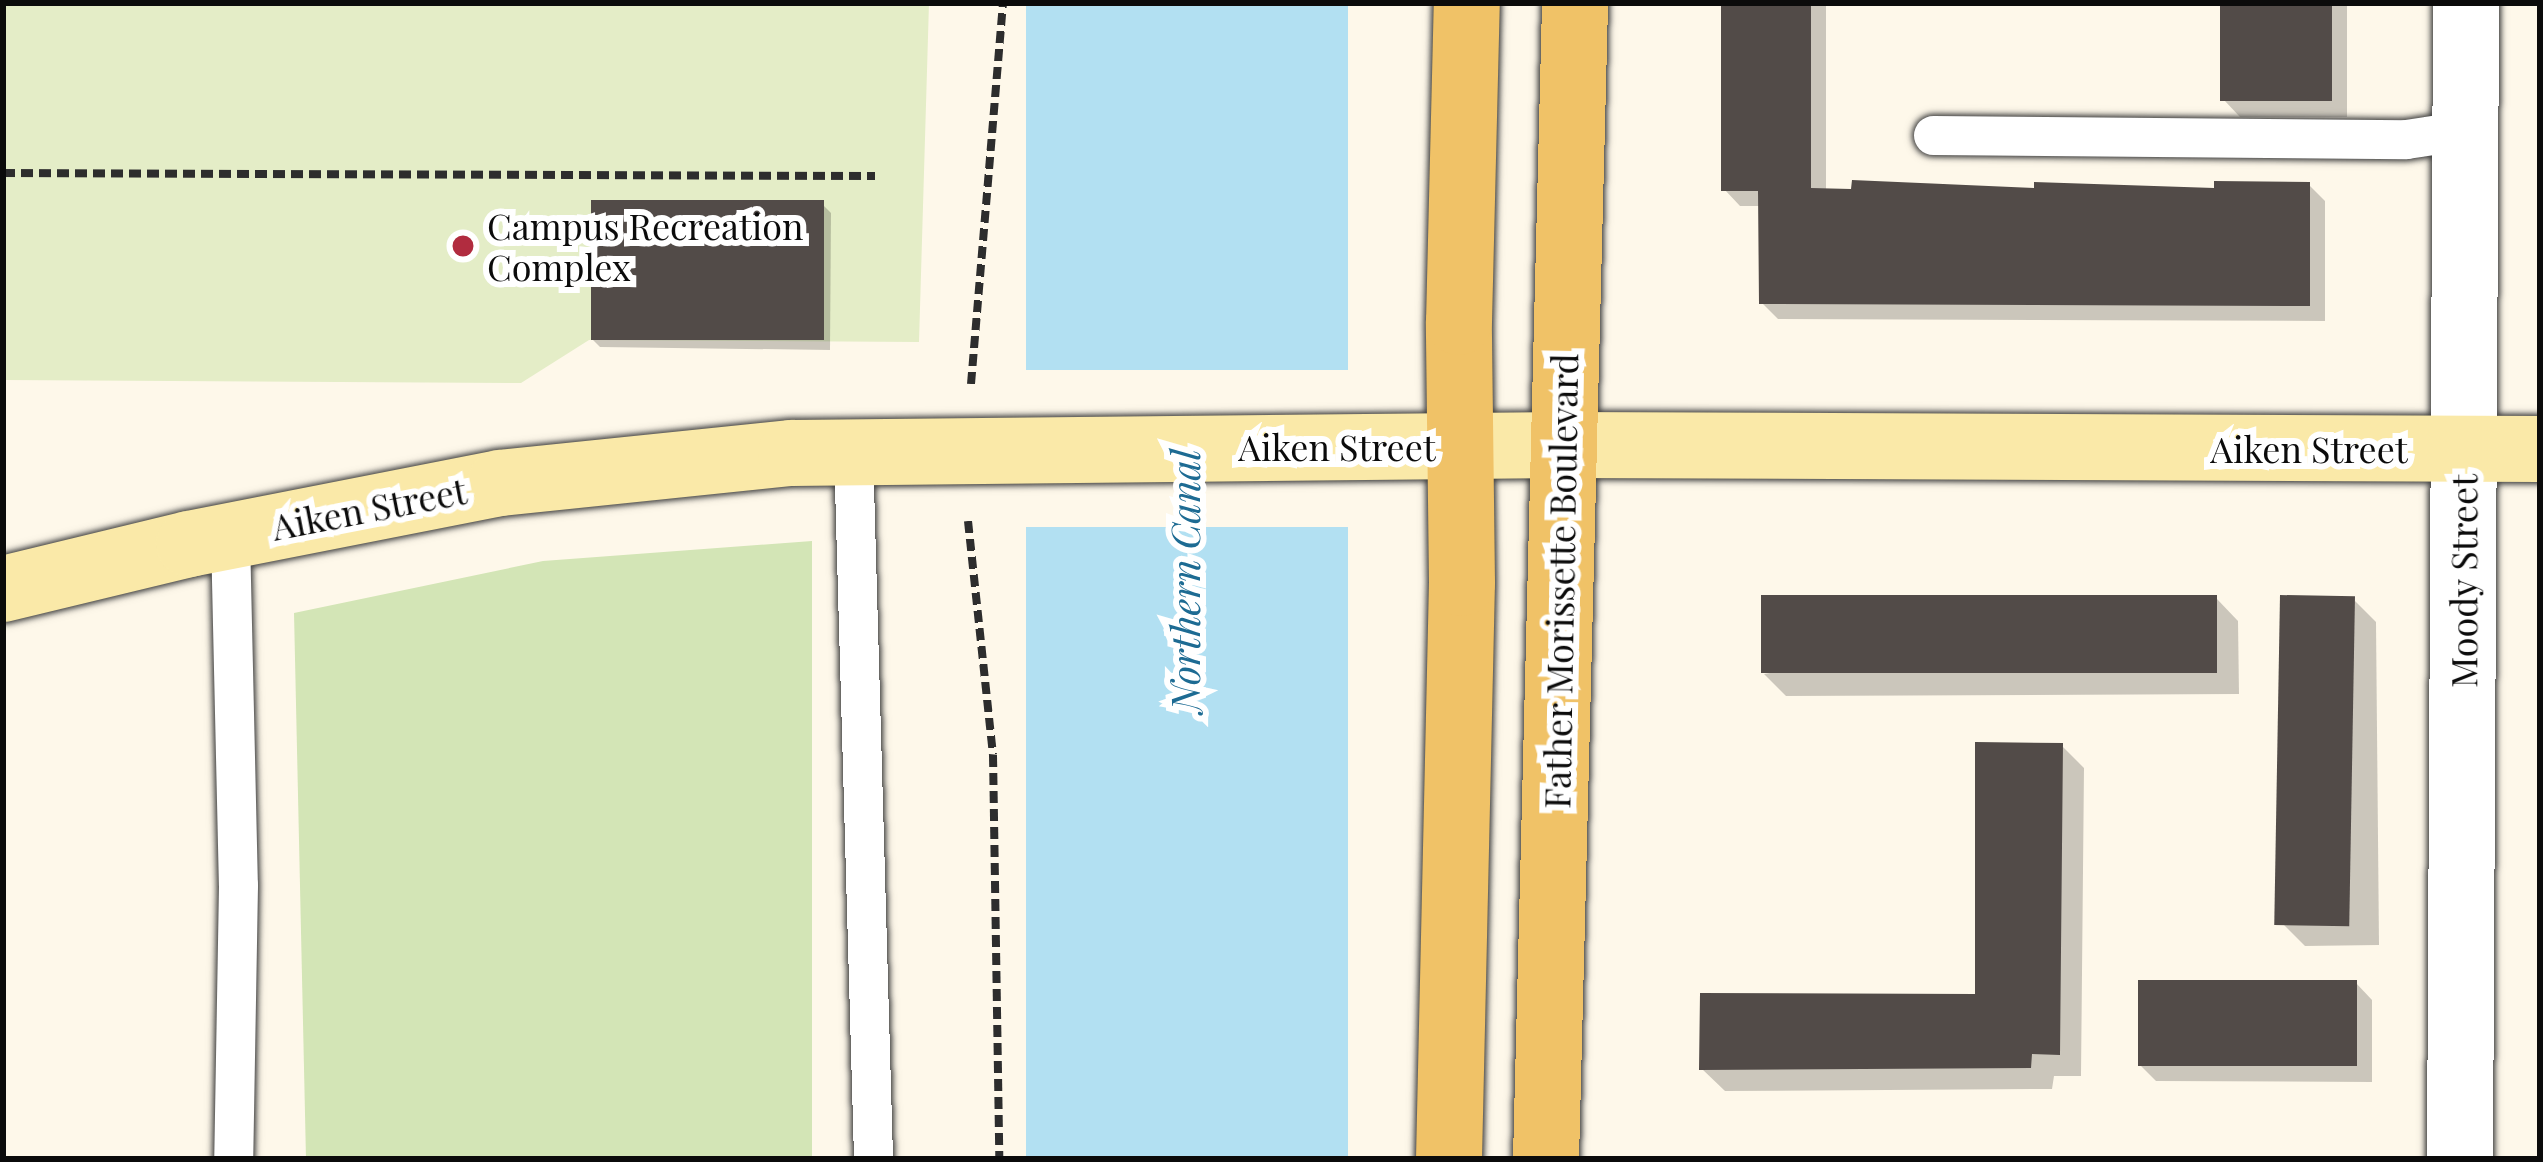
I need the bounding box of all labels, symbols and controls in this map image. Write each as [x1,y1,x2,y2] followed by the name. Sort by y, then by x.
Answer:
[487,203,804,288] place label: Campus Recreation Complex
[450,233,476,259] marker: Campus Recreation Complex
[1534,353,1586,809] street label: Father Morissette Boulevard
[1238,425,1436,469] street label: Aiken Street
[2210,427,2408,471] street label: Aiken Street
[1161,449,1207,713] water label: Northern Canal
[268,468,470,548] street label: Aiken Street
[2441,474,2485,688] street label: Moody Street

